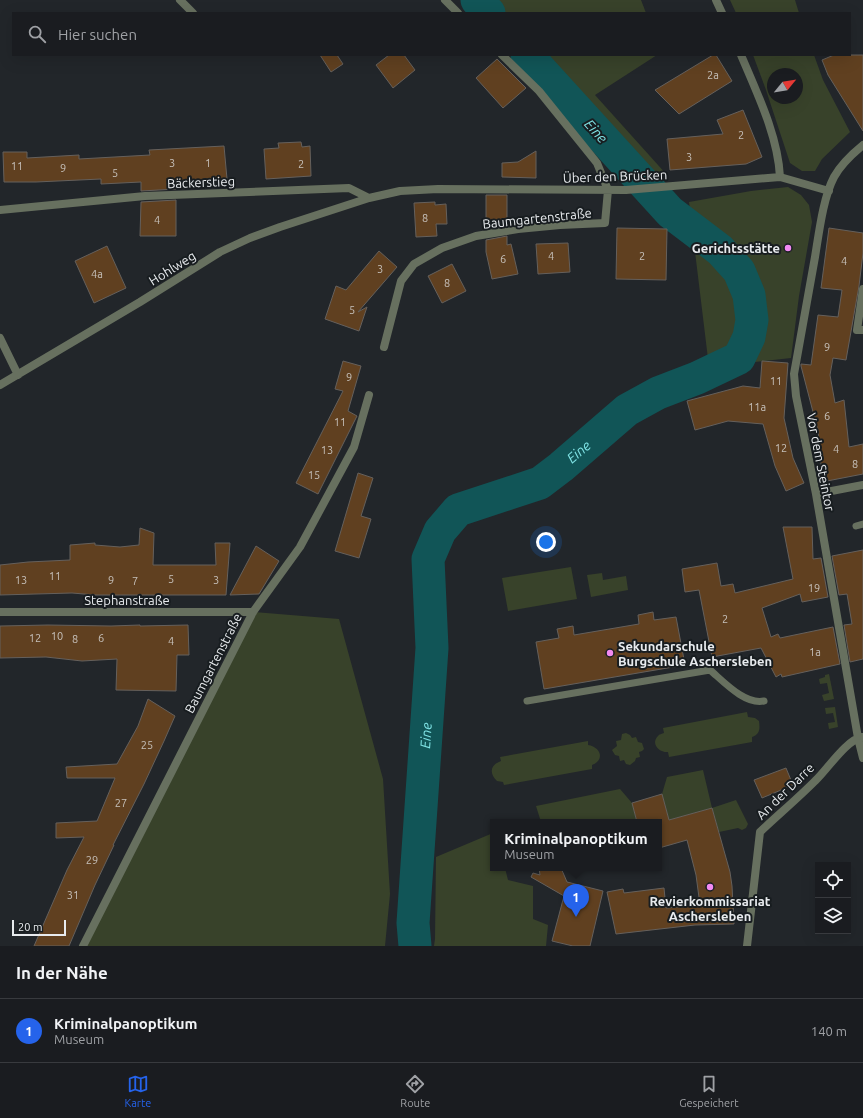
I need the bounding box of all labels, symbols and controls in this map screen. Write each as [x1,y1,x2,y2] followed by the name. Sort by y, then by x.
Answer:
[12,12,851,56] search box
[26,23,48,45] icon: search
[58,26,137,43] text: Hier suchen
[767,68,803,104] north arrow
[707,69,719,81] house number: 2a
[581,116,611,146] water label: Eine
[738,129,744,141] house number: 2
[686,151,692,163] house number: 3
[169,157,175,169] house number: 3
[205,157,211,169] house number: 1
[298,158,304,170] house number: 2
[11,160,23,172] house number: 11
[60,162,66,174] house number: 9
[563,166,667,185] street label: Über den Brücken
[112,167,118,179] house number: 5
[167,174,235,190] street label: Bäckerstieg
[482,205,592,231] street label: Baumgartenstraße
[422,212,428,224] house number: 8
[154,214,160,226] house number: 4
[692,241,780,255] place label: Gerichtsstätte
[783,243,793,253] marker: Gerichtsstätte
[146,248,198,288] street label: Hohlweg
[548,250,554,262] house number: 4
[639,250,645,262] house number: 2
[500,253,506,265] house number: 6
[841,255,847,267] house number: 4
[377,263,383,275] house number: 3
[91,268,103,280] house number: 4a
[444,277,450,289] house number: 8
[349,304,355,316] house number: 5
[824,341,830,353] house number: 9
[346,371,352,383] house number: 9
[770,375,782,387] house number: 11
[748,401,766,413] house number: 11a
[824,410,830,422] house number: 6
[805,412,837,512] street label: Vor dem Steintor
[334,416,346,428] house number: 11
[564,437,594,466] water label: Eine
[775,442,787,454] house number: 12
[833,443,839,455] house number: 4
[321,444,333,456] house number: 13
[852,458,858,470] house number: 8
[308,469,320,481] house number: 15
[536,532,556,552] your location
[49,570,61,582] house number: 11
[168,573,174,585] house number: 5
[15,574,27,586] house number: 13
[108,574,114,586] house number: 9
[213,574,219,586] house number: 3
[132,575,138,587] house number: 7
[808,582,820,594] house number: 19
[84,593,170,607] street label: Stephanstraße
[182,611,244,715] street label: Baumgartenstraße
[722,613,728,625] house number: 2
[51,630,63,642] house number: 10
[29,632,41,644] house number: 12
[98,632,104,644] house number: 6
[72,633,78,645] house number: 8
[168,635,174,647] house number: 4
[618,639,772,668] place label: Sekundarschule Burgschule Aschersleben
[809,646,821,658] house number: 1a
[605,648,615,658] marker: Sekundarschule Burgschule Aschersleben
[417,722,435,749] water label: Eine
[141,739,153,751] house number: 25
[753,760,817,822] street label: An der Darre
[115,797,127,809] house number: 27
[490,819,662,871] popup
[504,830,648,847] text: Kriminalpanoptikum
[504,847,554,861] text: Museum
[86,854,98,866] house number: 29
[815,862,851,934] map controls
[815,862,851,898] button: locate
[705,882,715,892] marker: Revierkommissariat Aschersleben
[563,884,589,917] pin: 1
[67,889,79,901] house number: 31
[650,894,771,923] place label: Revierkommissariat Aschersleben
[815,898,851,934] button: layers
[12,918,66,937] scale bar
[18,921,42,933] text: 20 m
[16,963,108,982] text: In der Nähe
[54,1015,197,1032] text: Kriminalpanoptikum
[25,1024,33,1038] text: 1
[811,1024,847,1038] text: 140 m
[54,1032,104,1046] text: Museum
[124,1073,151,1109] tab: Karte
[400,1073,430,1109] tab: Route
[679,1073,739,1109] tab: Gespeichert

